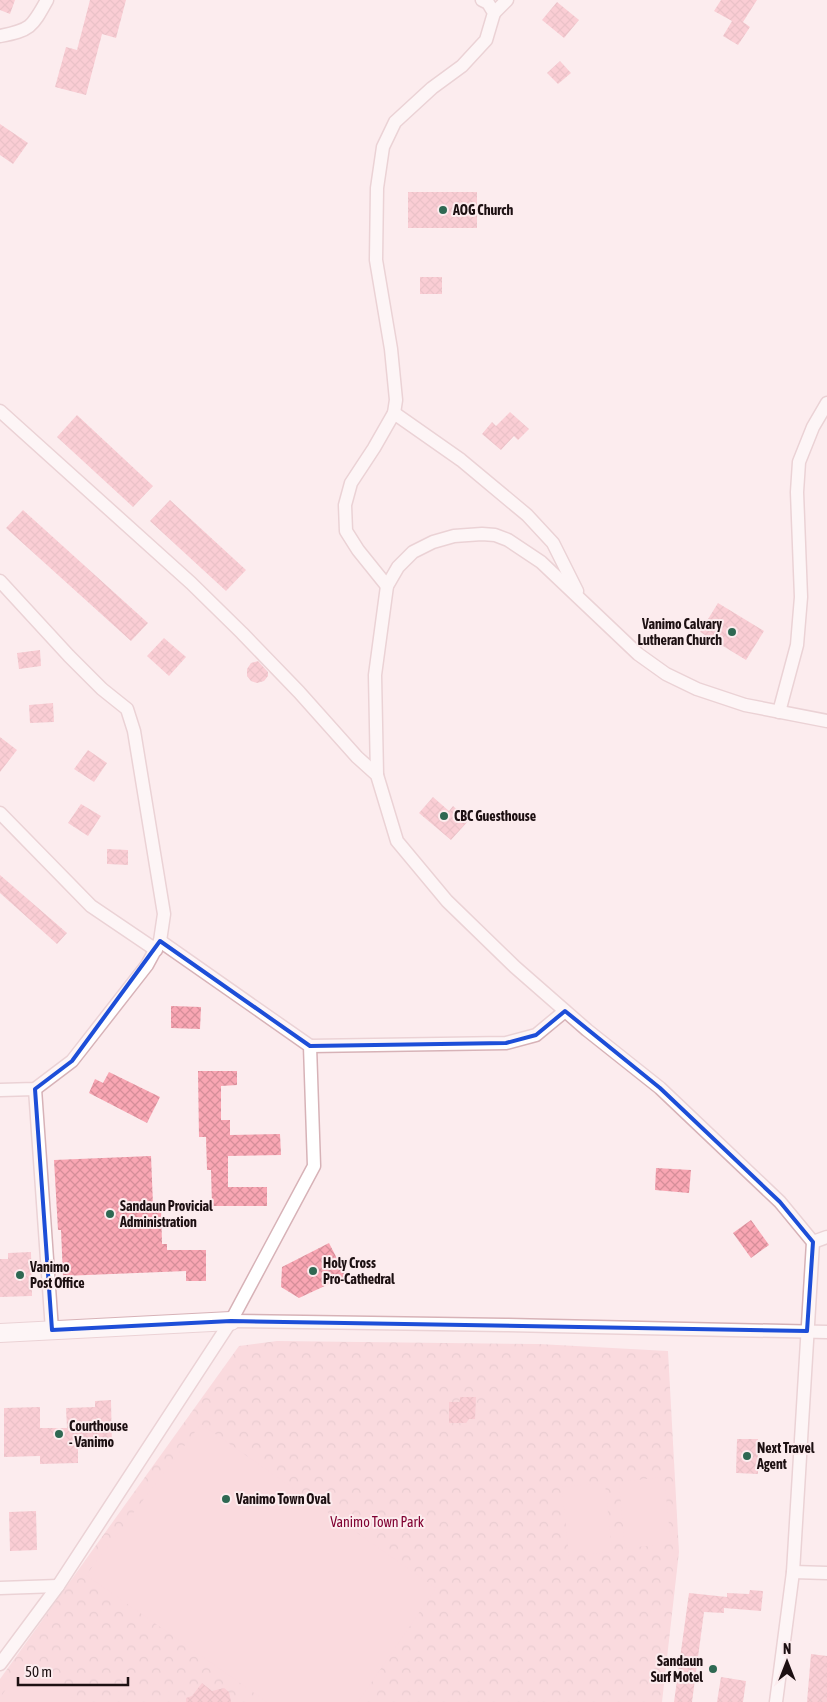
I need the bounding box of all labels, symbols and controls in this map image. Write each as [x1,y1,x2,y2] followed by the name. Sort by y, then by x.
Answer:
[452,202,514,218] place label: AOG Church
[437,204,449,216] marker: AOG Church
[638,616,722,648] place label: Vanimo Calvary Lutheran Church
[726,626,738,638] marker: Vanimo Calvary Lutheran Church
[454,808,536,824] place label: CBC Guesthouse
[438,810,450,822] marker: CBC Guesthouse
[119,1198,213,1230] place label: Sandaun Provicial Administration
[104,1208,116,1220] marker: Sandaun Provicial Administration
[323,1255,395,1287] place label: Holy Cross Pro-Cathedral
[29,1259,85,1291] place label: Vanimo Post Office
[307,1265,319,1277] marker: Holy Cross Pro-Cathedral
[14,1269,26,1281] marker: Vanimo Post Office
[69,1418,128,1450] place label: Courthouse - Vanimo
[53,1428,65,1440] marker: Courthouse - Vanimo
[756,1440,815,1472] place label: Next Travel Agent
[741,1450,753,1462] marker: Next Travel Agent
[235,1491,331,1507] place label: Vanimo Town Oval
[220,1493,232,1505] marker: Vanimo Town Oval
[330,1514,424,1530] park label: Vanimo Town Park
[762,1637,812,1687] north arrow
[783,1641,791,1657] text: N
[651,1653,703,1685] place label: Sandaun Surf Motel
[18,1654,128,1686] scale bar
[25,1663,52,1680] text: 50 m
[707,1663,719,1675] marker: Sandaun Surf Motel

